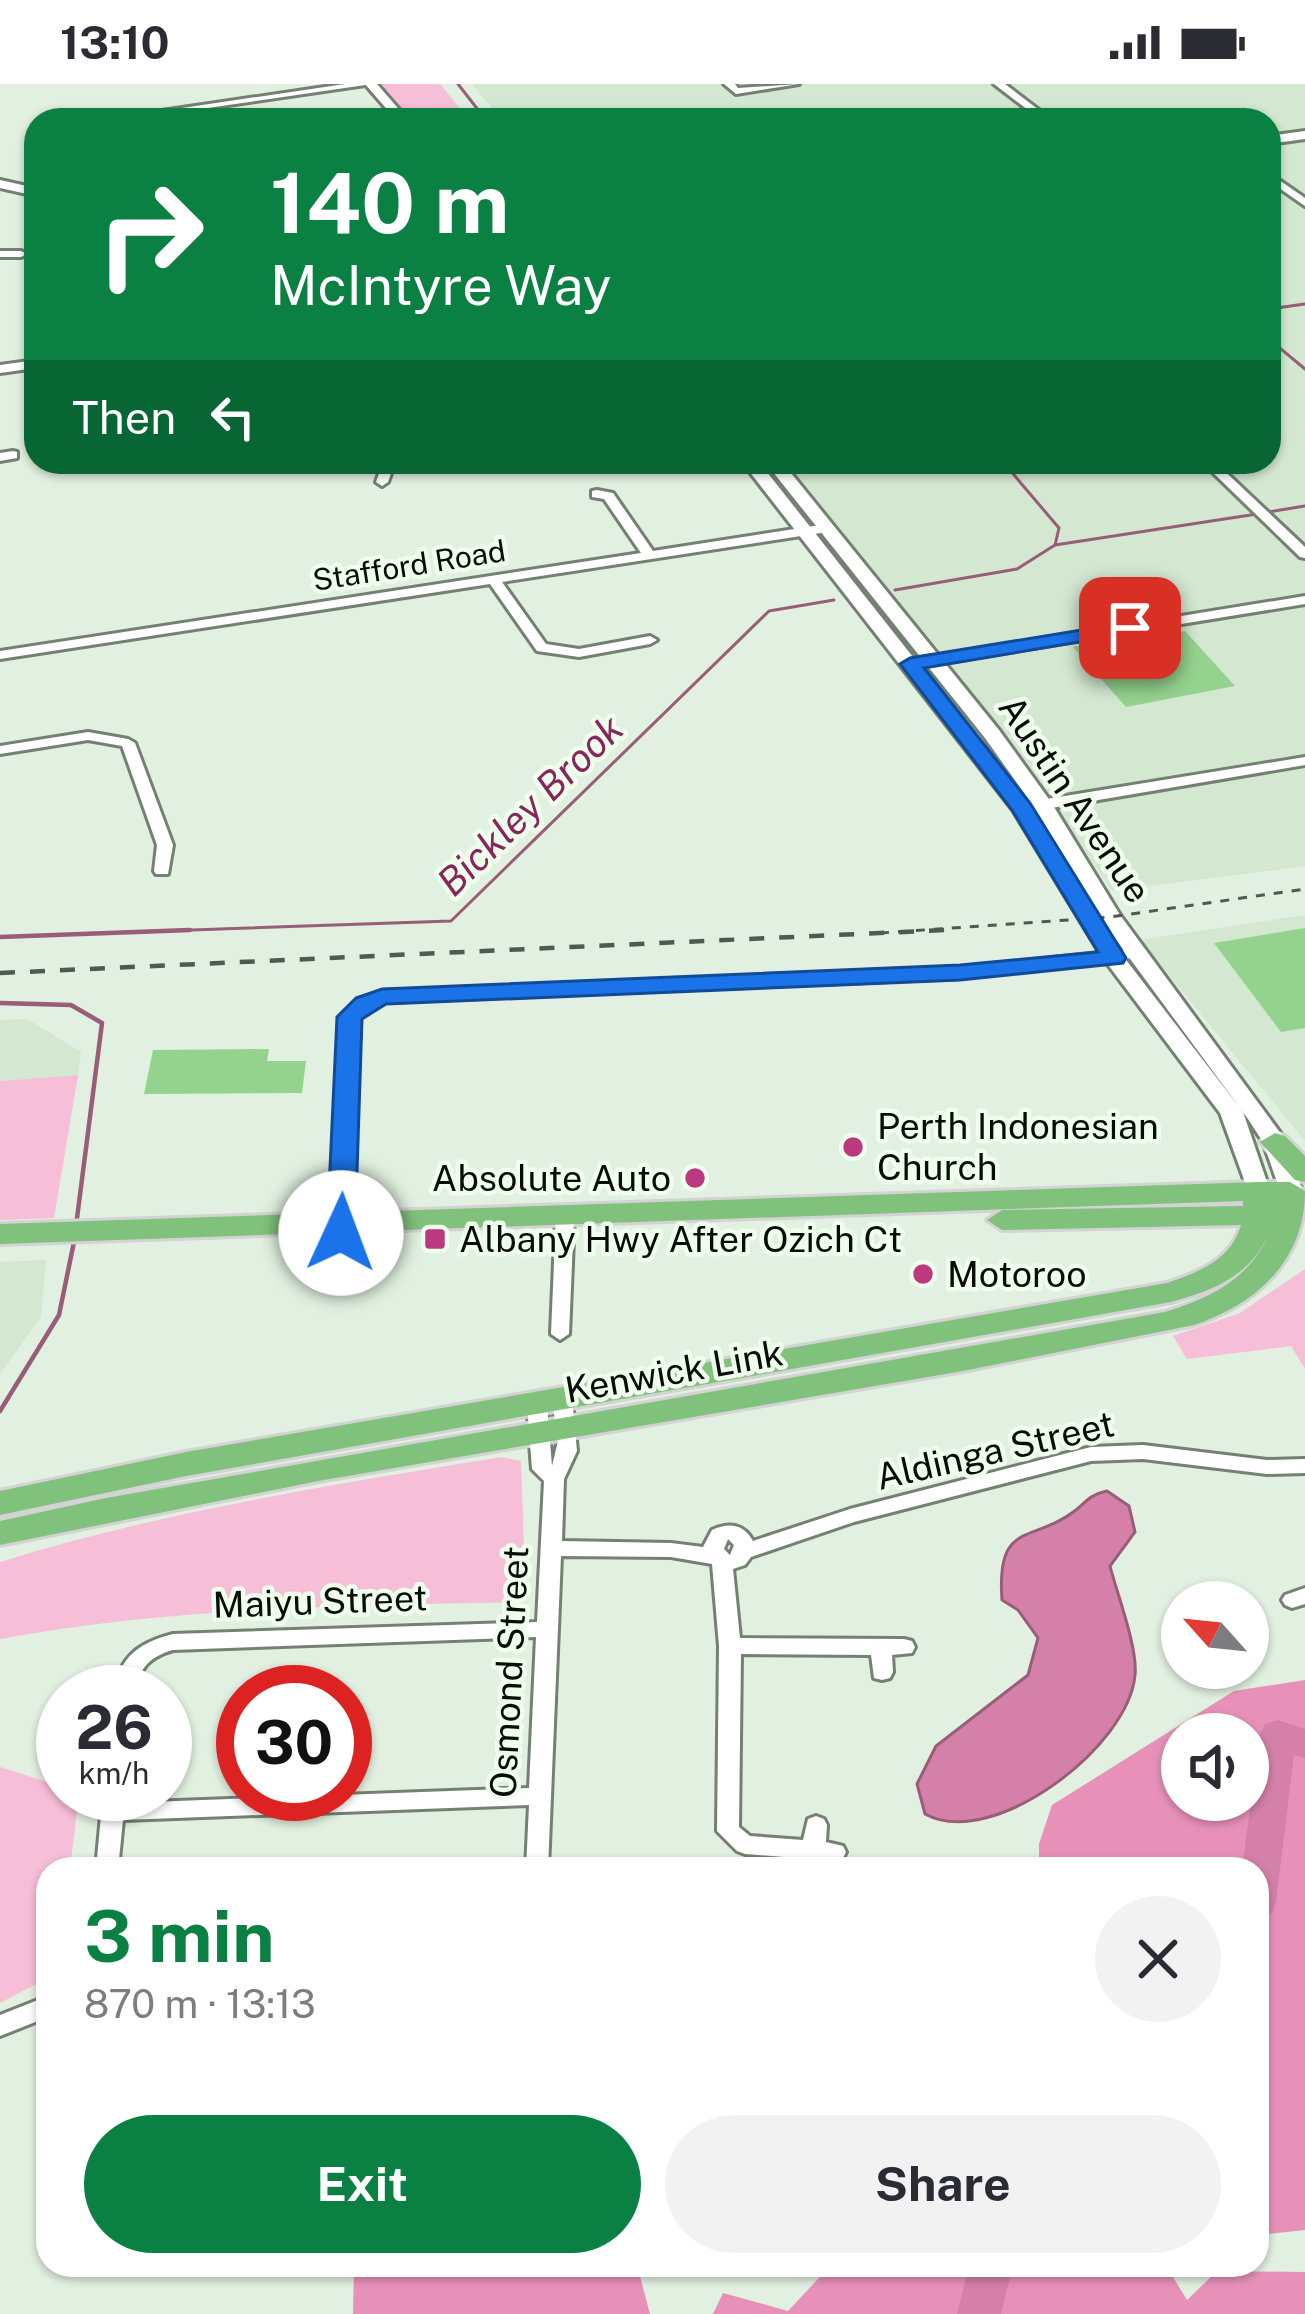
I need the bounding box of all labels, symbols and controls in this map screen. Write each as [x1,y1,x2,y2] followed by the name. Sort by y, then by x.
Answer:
[60,16,170,69] text: 13:10
[270,153,509,252] text: 140 m
[72,156,228,312] icon: right
[270,254,611,317] text: McIntyre Way
[200,384,266,450] icon: left
[72,391,176,444] text: Then
[310,532,508,598] street label: Stafford Road
[1079,577,1181,679] pin
[1097,595,1163,661] icon: arrive
[990,688,1160,910] street label: Austin Avenue
[428,705,632,905] water label: Bickley Brook
[877,1105,1159,1188] place label: Perth Indonesian Church
[840,1134,866,1160] marker: Perth Indonesian Church
[432,1157,671,1199] place label: Absolute Auto
[682,1165,708,1191] marker: Absolute Auto
[278,1170,404,1296] position arrow
[459,1218,902,1260] place label: Albany Hwy After Ozich Ct
[422,1226,448,1252] marker: Albany Hwy After Ozich Ct
[947,1253,1087,1295] place label: Motoroo
[910,1261,936,1287] marker: Motoroo
[562,1331,786,1411] street label: Kenwick Link
[872,1402,1118,1498] street label: Aldinga Street
[481,1545,537,1799] street label: Osmond Street
[212,1576,428,1626] street label: Maiyu Street
[1161,1581,1269,1689] north arrow
[1161,1581,1269,1821] map controls
[216,1665,372,1821] speed limit sign: 30
[75,1692,153,1763] text: 26
[1161,1713,1269,1821] button: sound
[79,1755,149,1791] text: km/h
[84,1894,275,1978] text: 3 min
[1095,1896,1221,2022] button: close
[84,1981,316,2027] text: 870 m · 13:13
[84,2115,641,2253] button: Exit
[665,2115,1221,2253] button: Share

